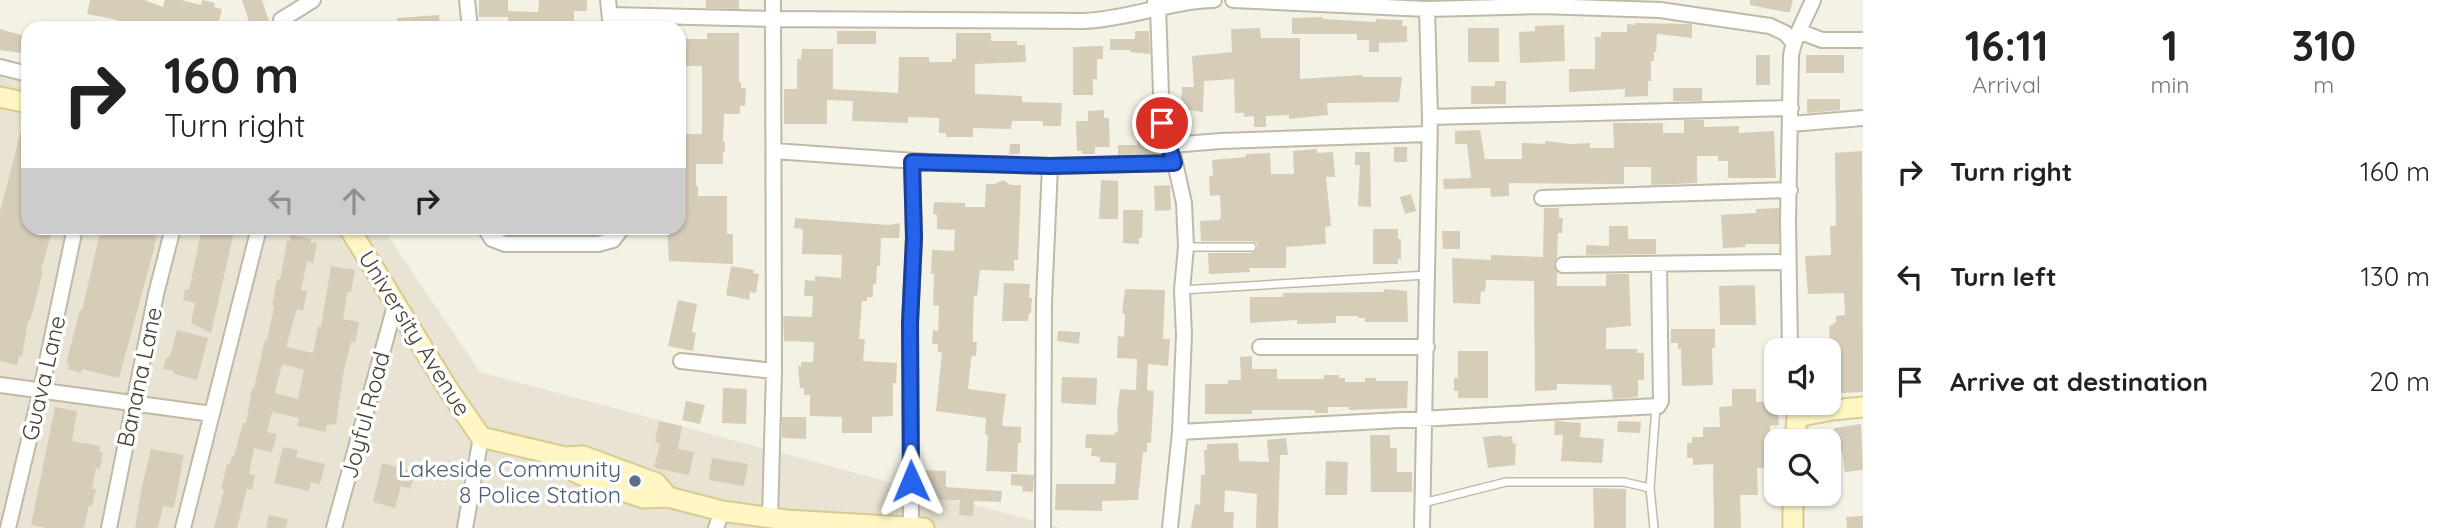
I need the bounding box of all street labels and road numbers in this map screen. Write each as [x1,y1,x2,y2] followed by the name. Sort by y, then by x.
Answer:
[352,245,478,421] street label: University Avenue
[110,304,168,450] street label: Banana Lane
[15,313,71,443] street label: Guava Lane
[334,348,396,482] street label: Joyful Road

